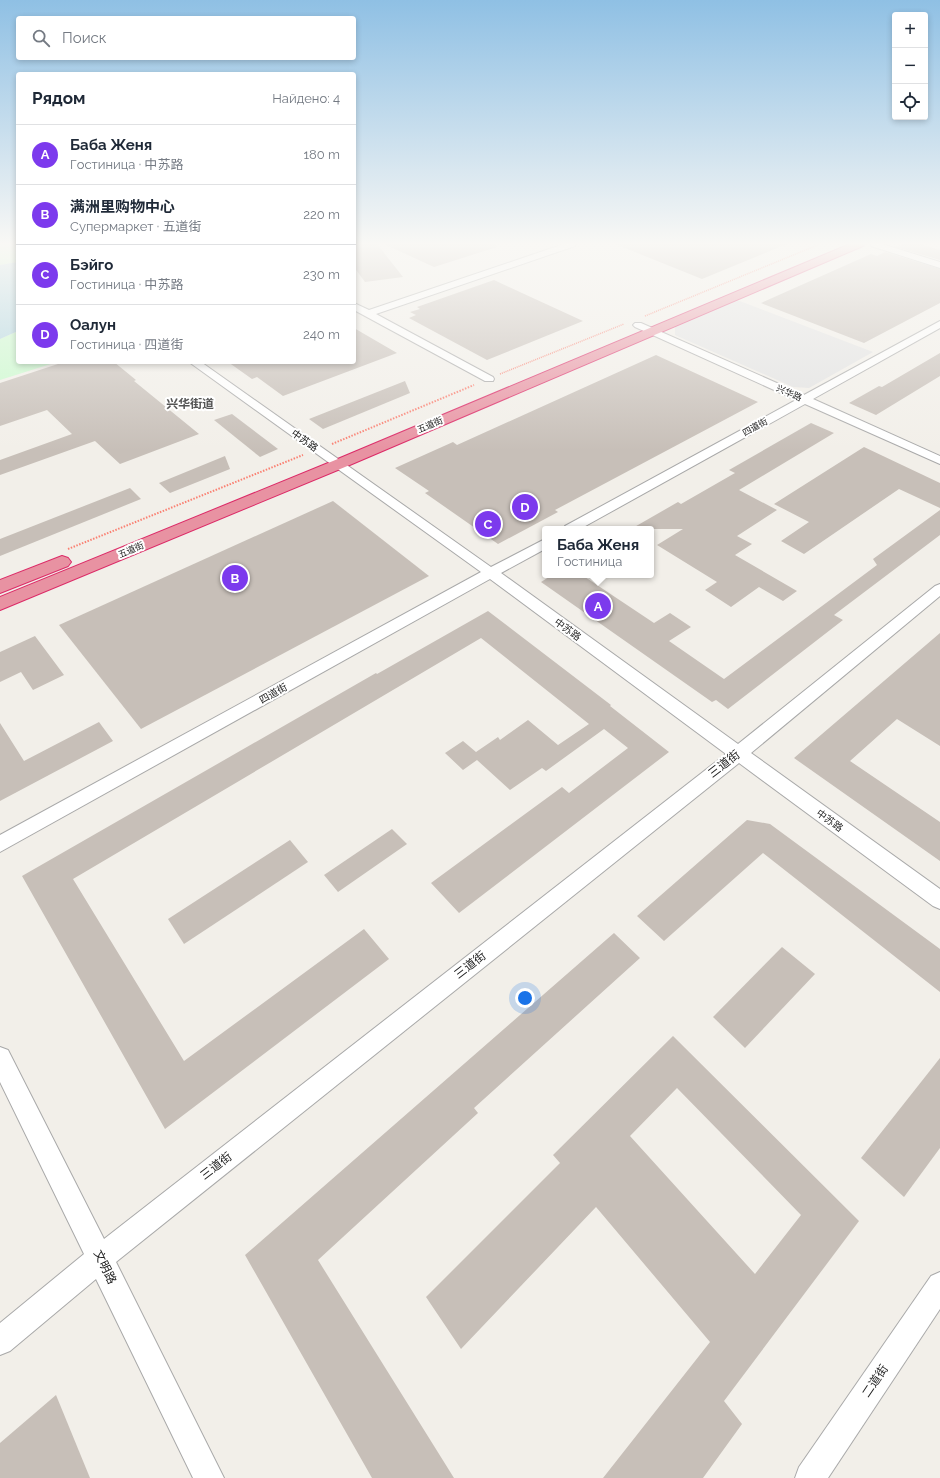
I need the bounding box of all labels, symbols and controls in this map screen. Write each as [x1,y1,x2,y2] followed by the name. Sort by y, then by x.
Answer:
[892,12,928,120] map controls
[892,12,928,48] button: +
[16,16,356,60] search box
[30,27,52,49] icon: search
[62,29,107,47] text: Поиск
[892,48,928,84] button: −
[892,84,928,120] button: locate
[32,88,85,108] text: Рядом
[272,91,340,106] text: Найдено: 4
[70,136,152,154] text: Баба Женя
[41,147,49,162] text: A
[304,147,340,162] text: 180 m
[70,157,184,172] text: Гостиница · 中苏路
[70,198,175,216] text: 满洲里购物中心
[41,207,49,222] text: B
[303,207,340,222] text: 220 m
[70,219,202,234] text: Супермаркет · 五道街
[70,256,113,274] text: Бэйго
[41,267,49,282] text: C
[303,267,340,282] text: 230 m
[70,277,184,292] text: Гостиница · 中苏路
[70,316,116,334] text: Оалун
[40,327,50,342] text: D
[303,327,340,342] text: 240 m
[70,337,184,352] text: Гостиница · 四道街
[775,382,804,403] street label: 兴华路
[166,397,214,411] district label: 兴华街道
[416,415,444,435] street label: 五道街
[741,416,769,438] street label: 四道街
[289,427,320,454] street label: 中苏路
[512,492,538,522] pin: D
[475,509,501,539] pin: C
[542,526,654,578] popup
[557,536,639,554] text: Баба Женя
[117,540,145,560] street label: 五道街
[557,554,622,569] text: Гостиница
[222,563,248,593] pin: B
[585,591,611,621] pin: A
[552,616,583,643] street label: 中苏路
[257,681,289,706] street label: 四道街
[706,747,742,781] street label: 三道街
[814,807,845,834] street label: 中苏路
[452,948,488,982] street label: 三道街
[515,988,535,1008] your location
[198,1149,234,1183] street label: 三道街
[91,1248,119,1286] street label: 文明路
[859,1362,891,1400] street label: 二道街

